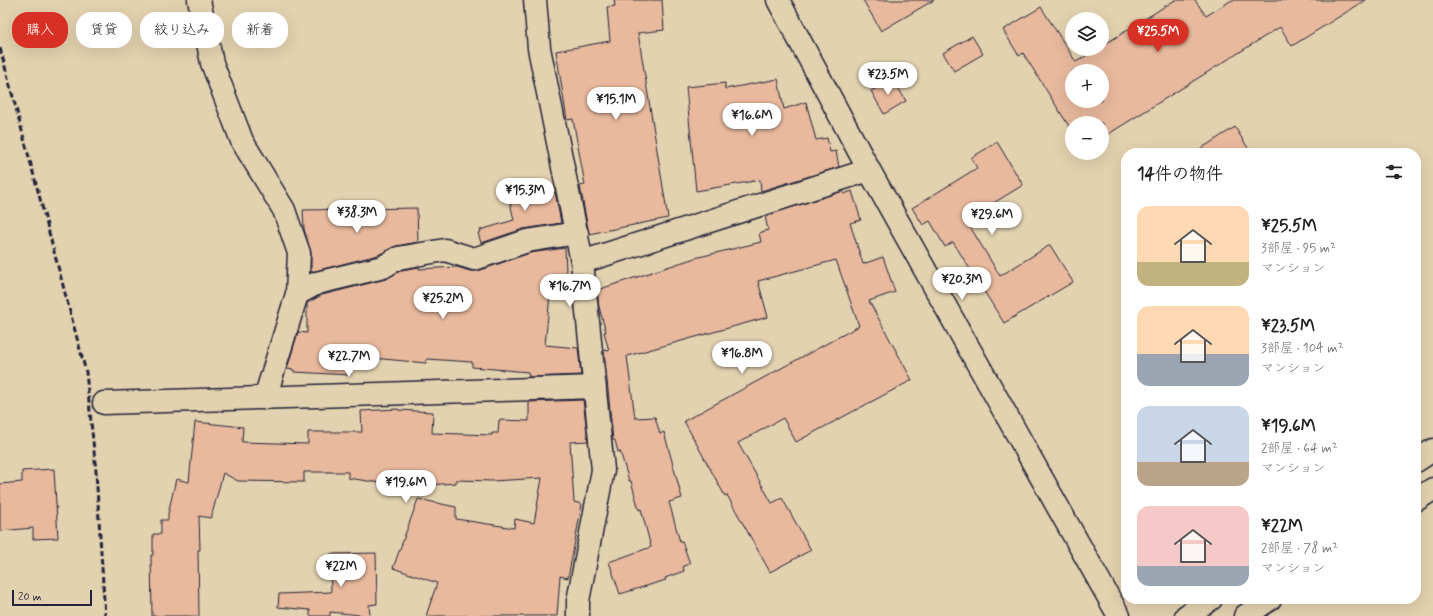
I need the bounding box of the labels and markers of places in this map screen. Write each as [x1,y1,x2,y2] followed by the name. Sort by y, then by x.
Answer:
[1125,19,1191,53] pin: ¥25.5M
[855,62,921,96] pin: ¥23.5M
[583,87,649,121] pin: ¥15.1M
[719,103,785,137] pin: ¥16.6M
[492,178,558,212] pin: ¥15.3M
[324,200,390,234] pin: ¥38.3M
[959,202,1025,236] pin: ¥29.6M
[929,267,995,301] pin: ¥20.3M
[537,274,603,308] pin: ¥16.7M
[410,286,476,320] pin: ¥25.2M
[709,341,775,375] pin: ¥16.8M
[316,344,382,378] pin: ¥22.7M
[373,470,439,504] pin: ¥19.6M
[317,554,365,588] pin: ¥22M

